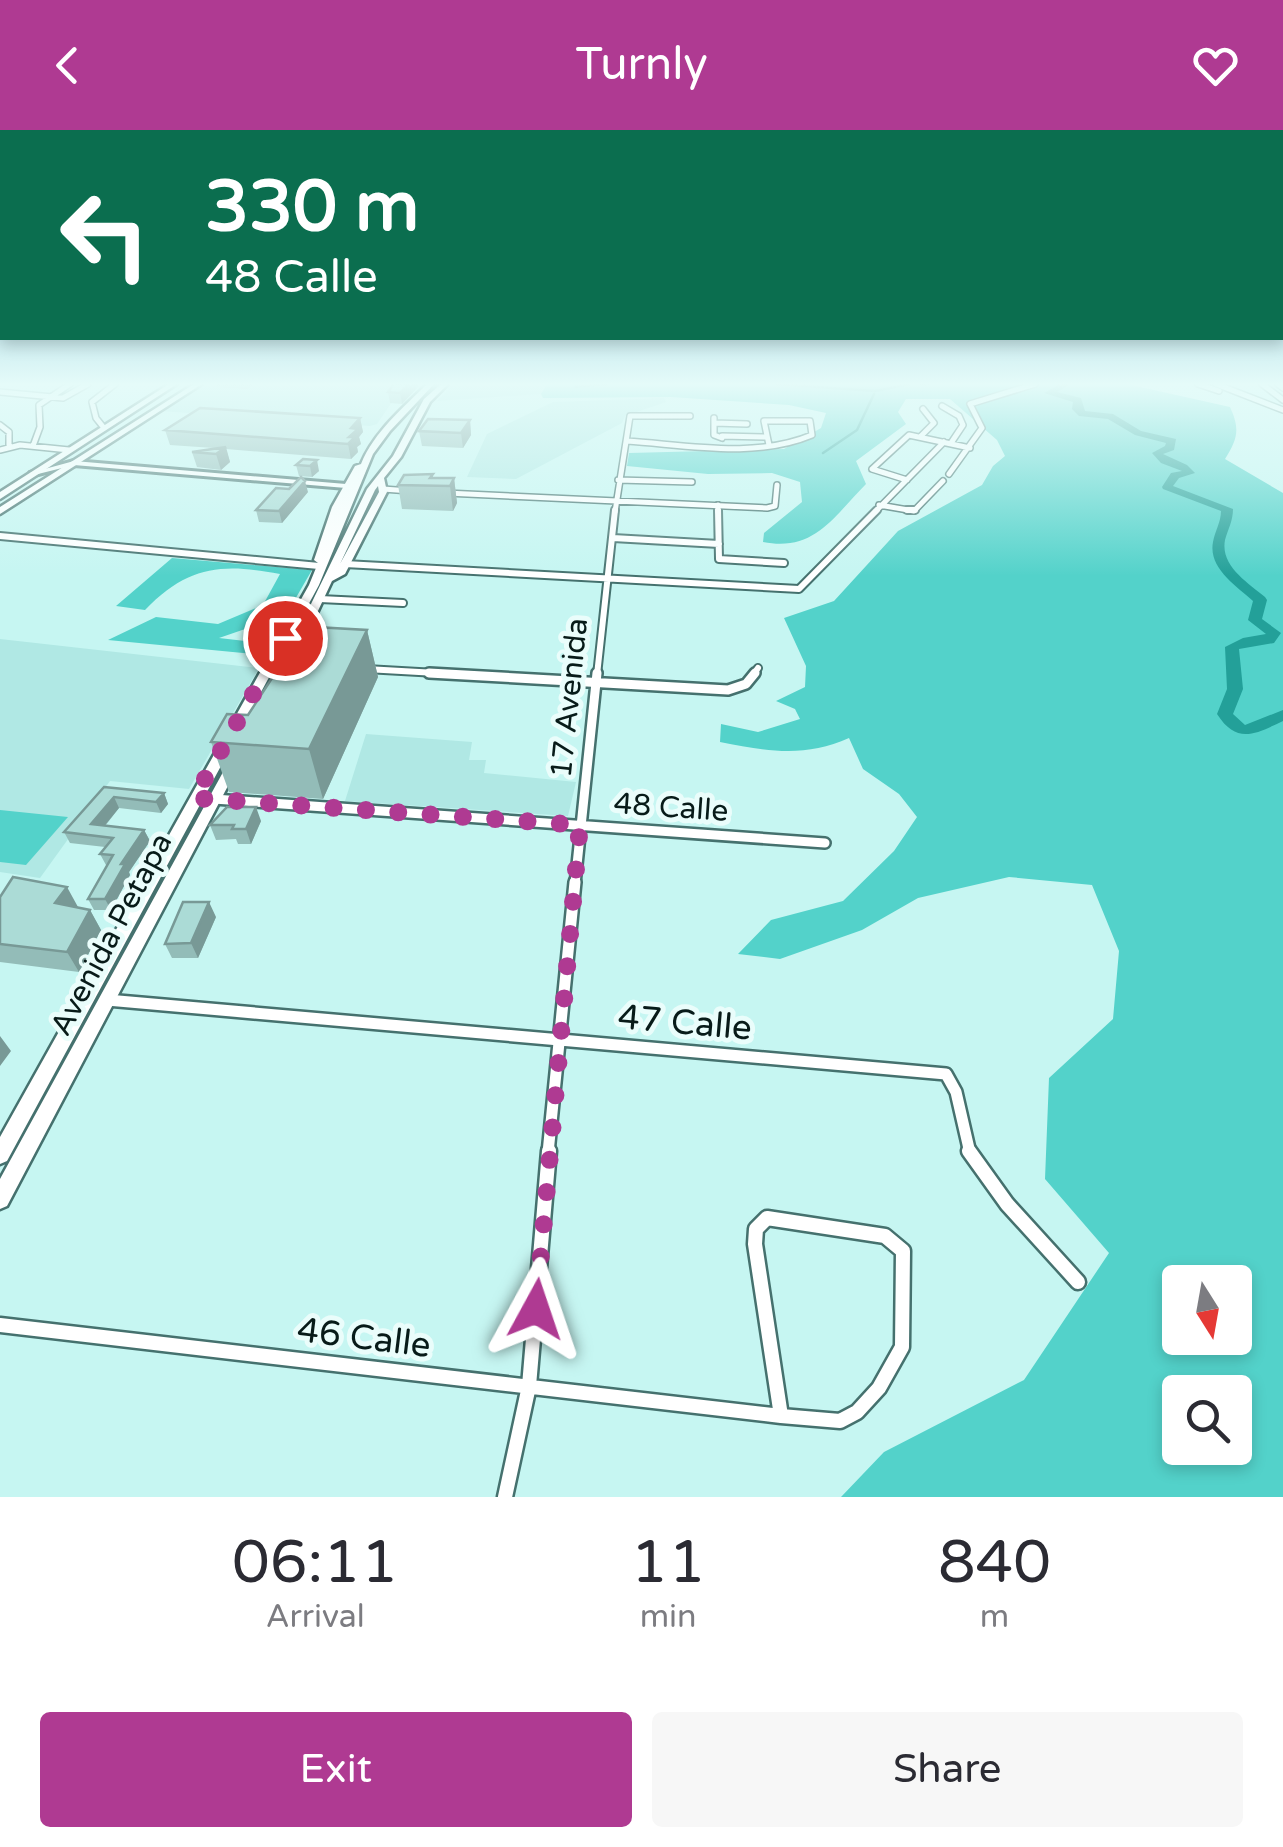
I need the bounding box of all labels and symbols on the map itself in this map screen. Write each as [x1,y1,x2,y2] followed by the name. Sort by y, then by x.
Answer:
[243,596,328,681] pin
[543,616,596,780] street label: 17 Avenida
[612,785,730,830] street label: 48 Calle
[42,827,180,1042] street label: Avenida Petapa
[616,996,754,1050] street label: 47 Calle
[484,1257,588,1361] position arrow
[1162,1265,1252,1355] north arrow
[295,1309,433,1367] street label: 46 Calle

